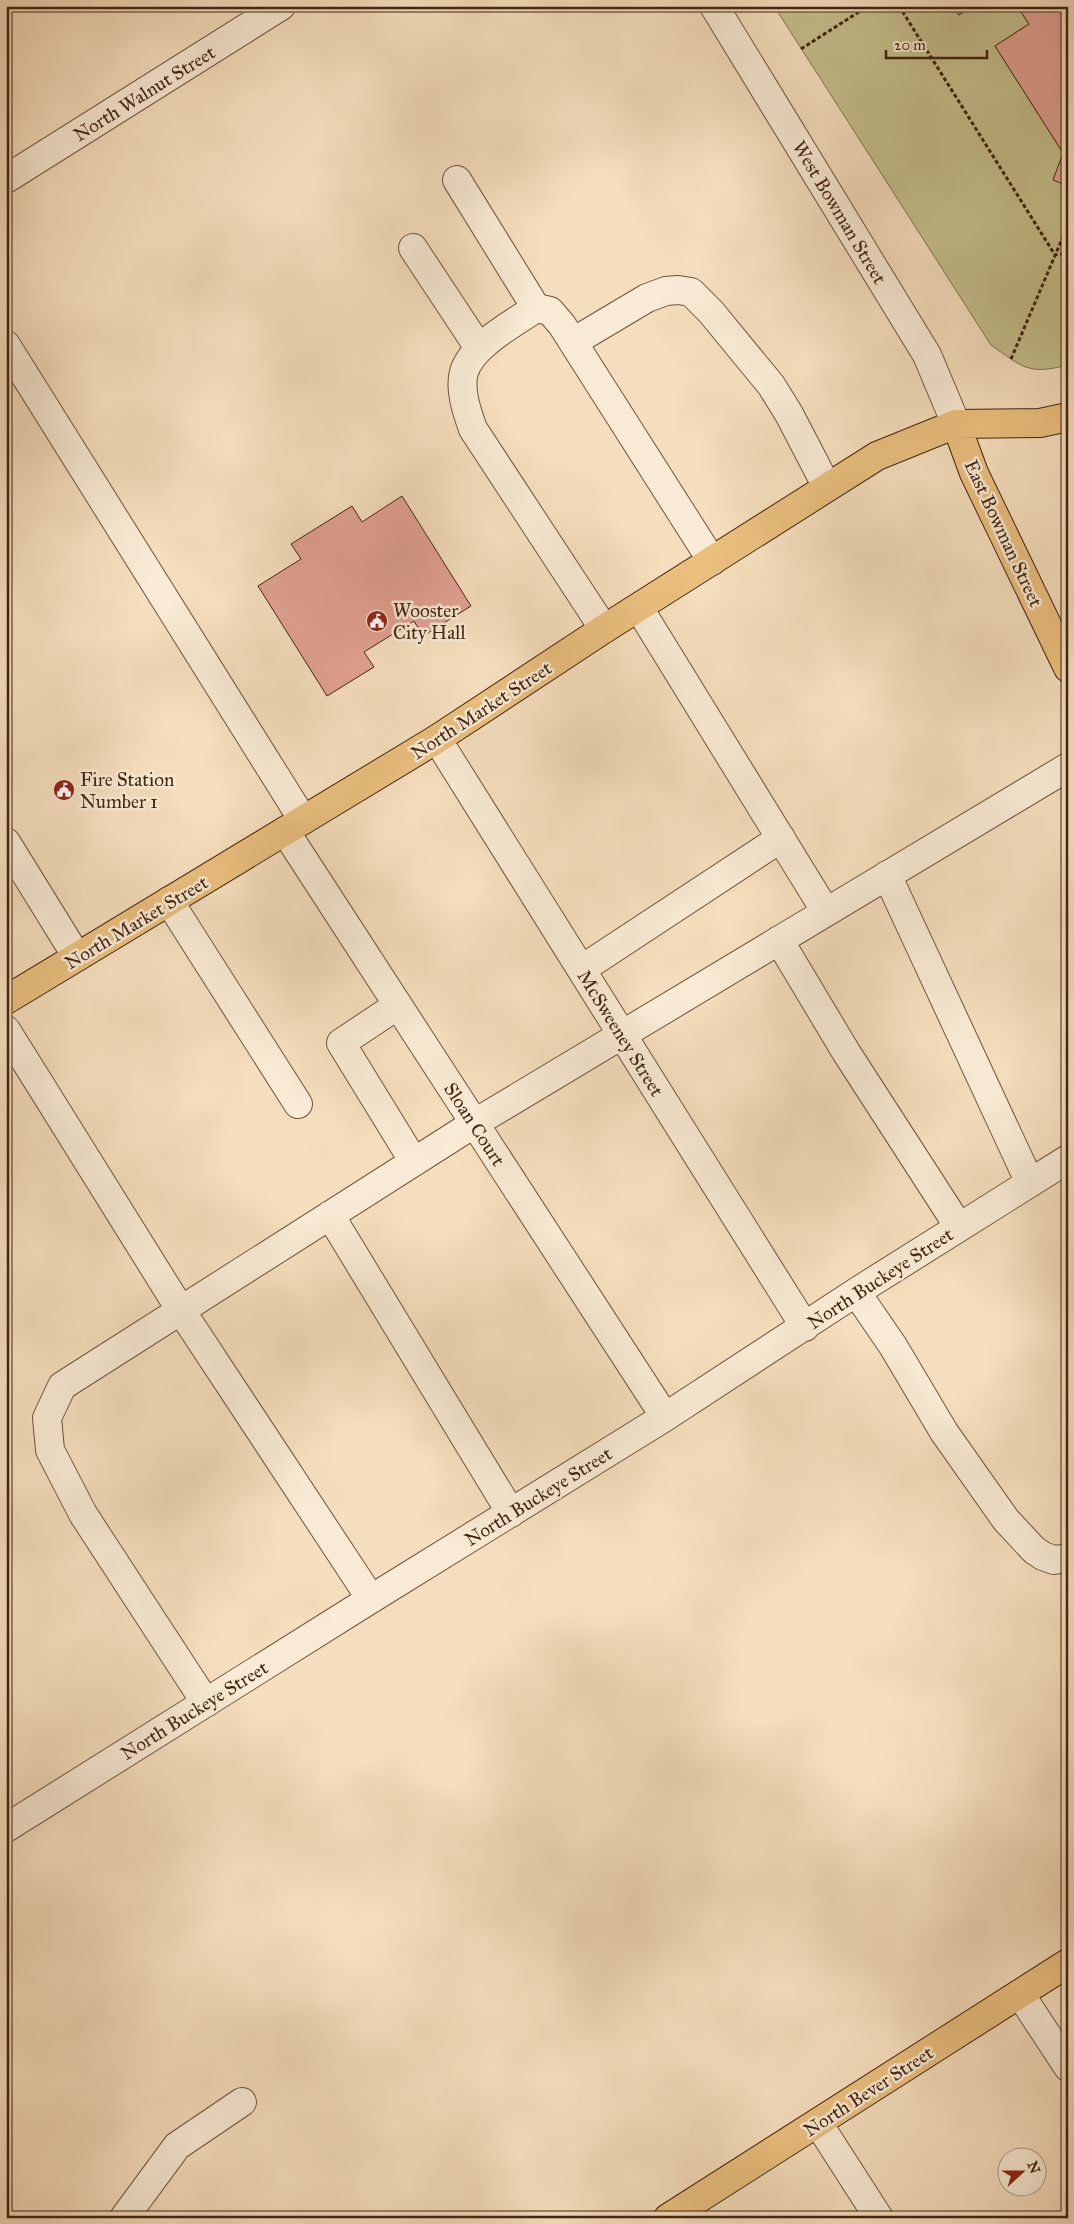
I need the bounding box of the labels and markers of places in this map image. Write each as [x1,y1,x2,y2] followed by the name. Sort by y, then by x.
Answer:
[393,599,466,644] place label: Wooster City Hall
[365,609,389,633] public building icon: Wooster City Hall
[80,768,174,813] place label: Fire Station Number 1
[52,778,76,802] public building icon: Fire Station Number 1

